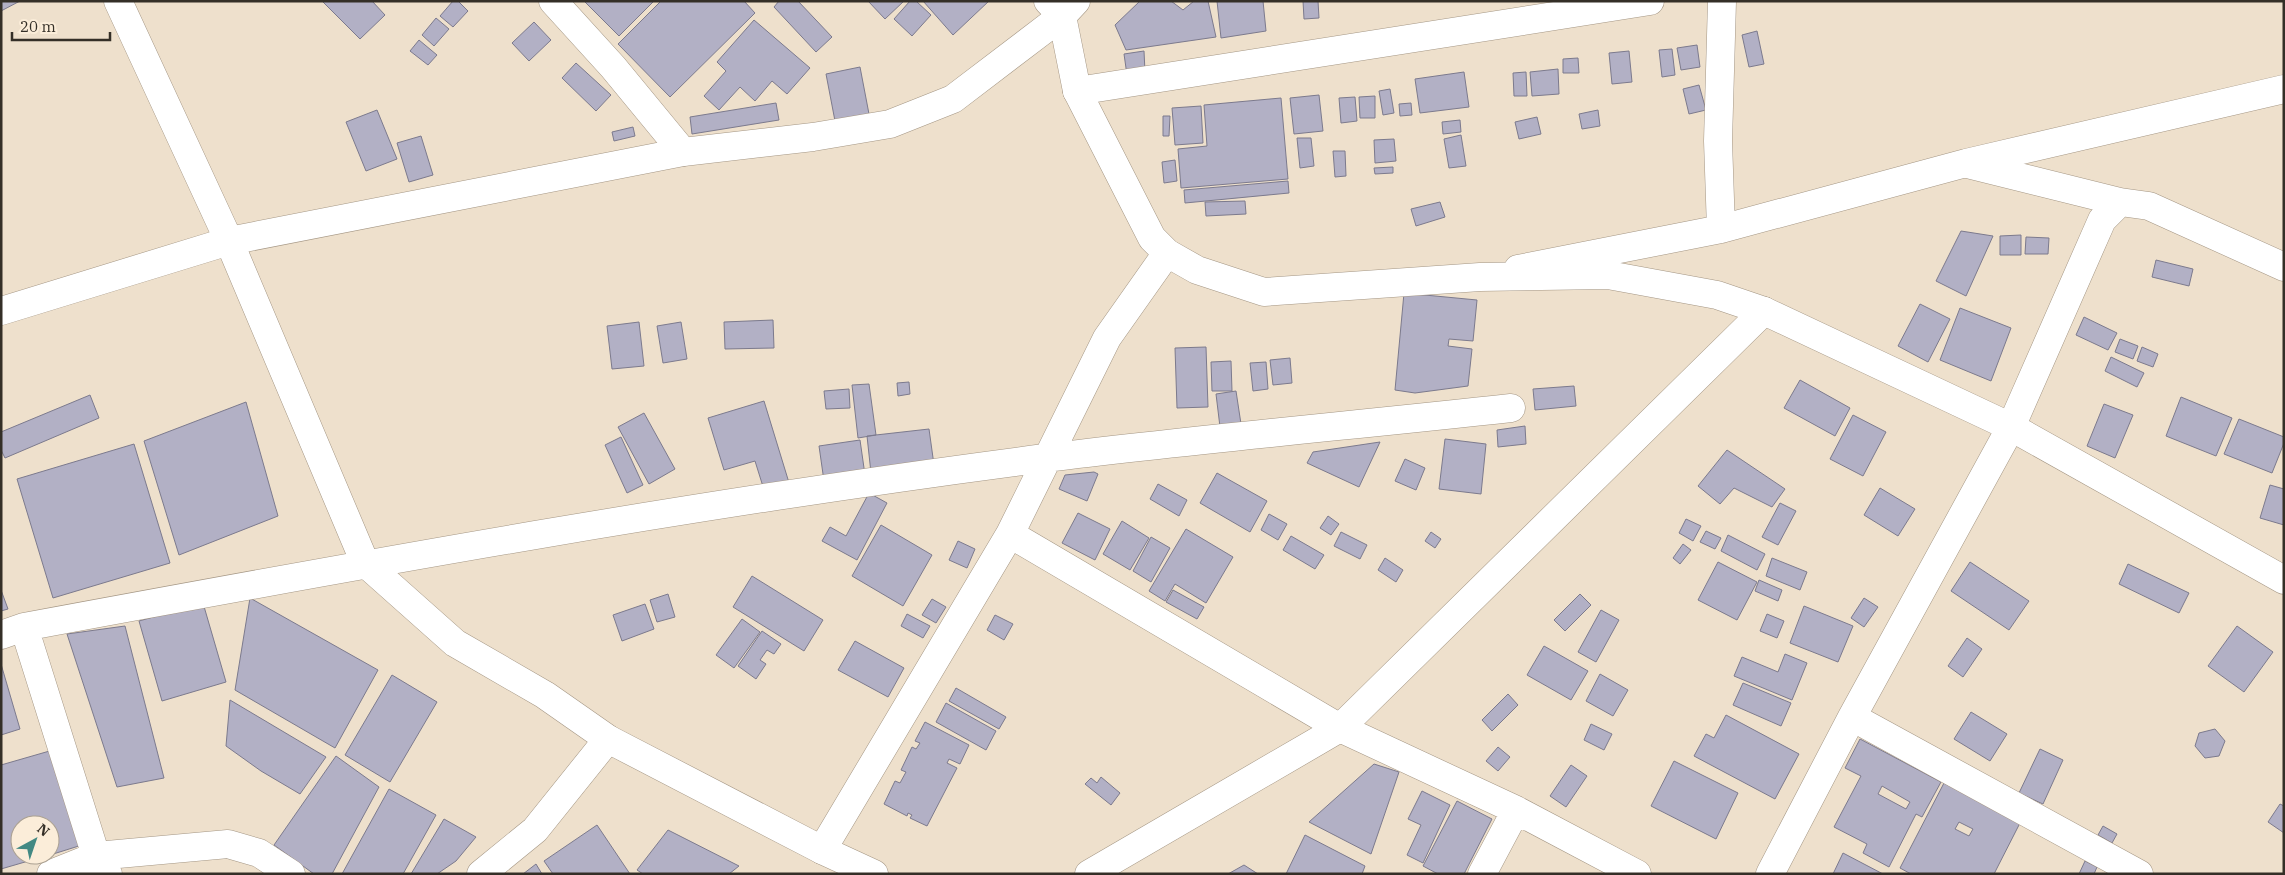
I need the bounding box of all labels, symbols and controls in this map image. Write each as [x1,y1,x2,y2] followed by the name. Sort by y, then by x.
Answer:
[12,10,110,42] scale bar
[20,17,56,36] text: 20 m
[10,815,60,865] north arrow
[33,820,53,840] text: N

